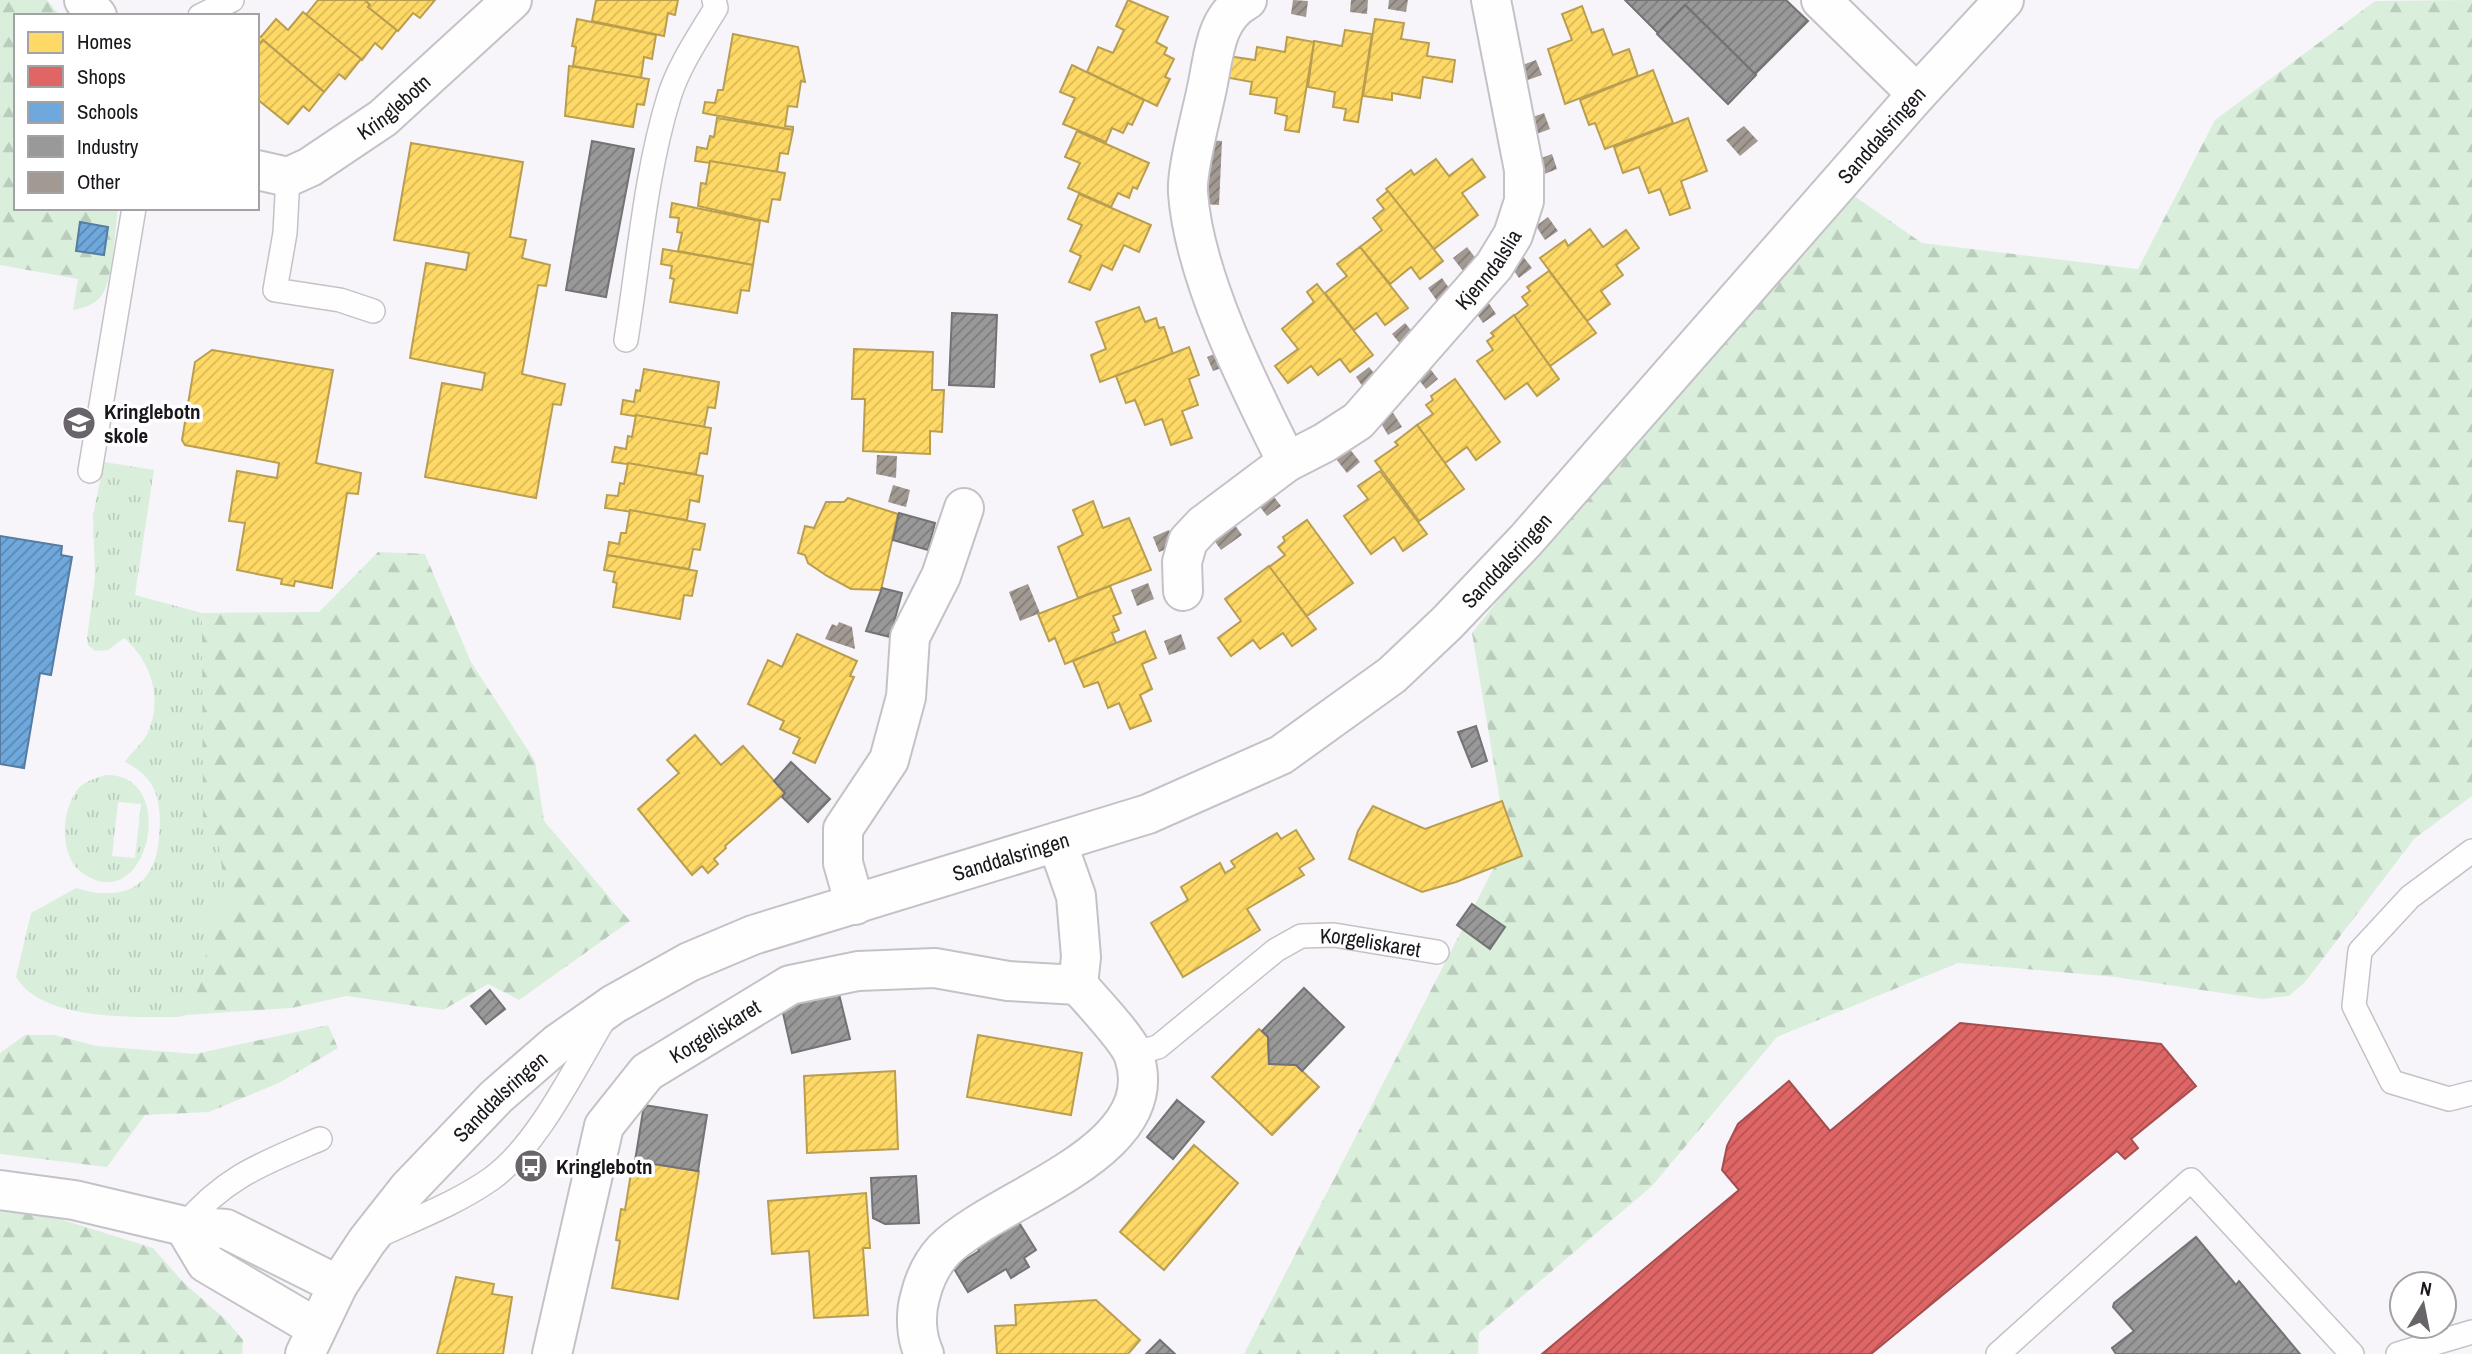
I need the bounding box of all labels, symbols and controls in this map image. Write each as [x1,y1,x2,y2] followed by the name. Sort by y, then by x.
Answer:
[14,14,259,210] legend
[77,27,132,56] text: Homes
[77,62,126,91] text: Shops
[351,67,436,146] street label: Kringlebotn
[1830,80,1932,190] street label: Sanddalsringen
[77,97,138,126] text: Schools
[77,132,139,161] text: Industry
[77,167,120,196] text: Other
[1448,223,1528,315] street label: Kjenndalslia
[104,397,201,450] place label: Kringlebotn skole
[60,404,98,442] school or university icon: Kringlebotn skole
[1454,506,1558,614] street label: Sanddalsringen
[949,825,1073,888] street label: Sanddalsringen
[1320,920,1423,964] street label: Korgeliskaret
[664,992,766,1070] street label: Korgeliskaret
[446,1044,554,1148] street label: Sanddalsringen
[512,1147,550,1185] bus stop icon: Kringlebotn
[556,1152,653,1181] place label: Kringlebotn
[2388,1270,2458,1340] north arrow
[2418,1274,2434,1302] text: N

